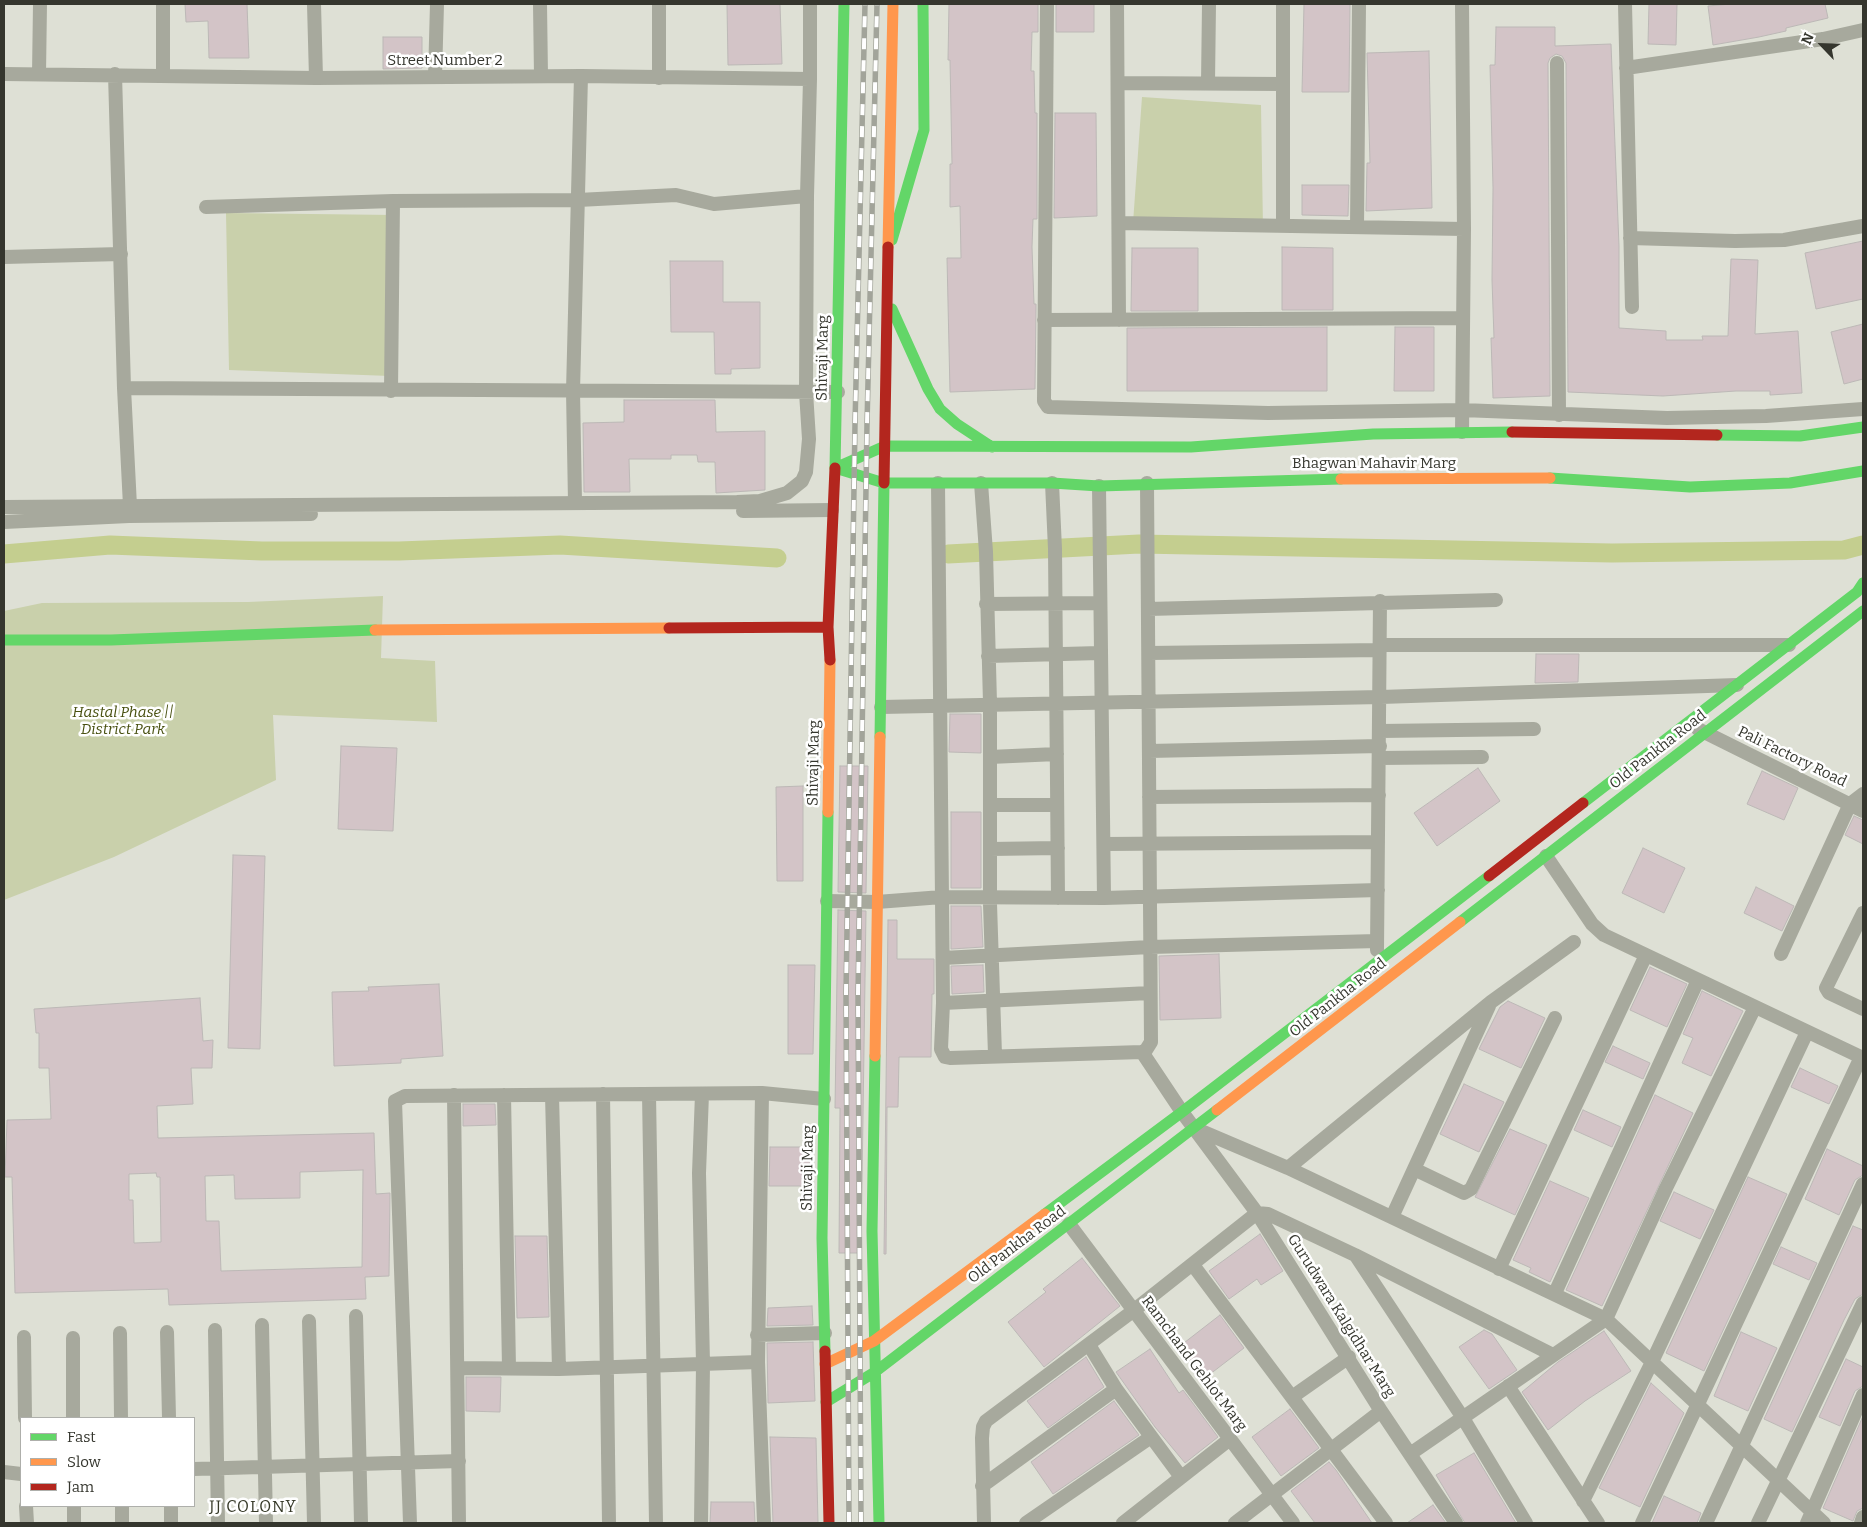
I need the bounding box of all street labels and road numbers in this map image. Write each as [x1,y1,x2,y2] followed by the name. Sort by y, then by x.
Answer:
[387,52,503,70] street label: Street Number 2
[813,315,833,401] street label: Shivaji Marg
[1292,455,1456,473] street label: Bhagwan Mahavir Marg
[1606,707,1710,793] street label: Old Pankha Road
[804,720,824,806] street label: Shivaji Marg
[1735,723,1849,791] street label: Pali Factory Road
[1286,955,1390,1041] street label: Old Pankha Road
[798,1125,818,1211] street label: Shivaji Marg
[965,1202,1069,1288] street label: Old Pankha Road
[1283,1231,1399,1401] street label: Gurudwara Kalgidhar Marg
[1137,1293,1251,1435] street label: Ramchand Gehlot Marg

